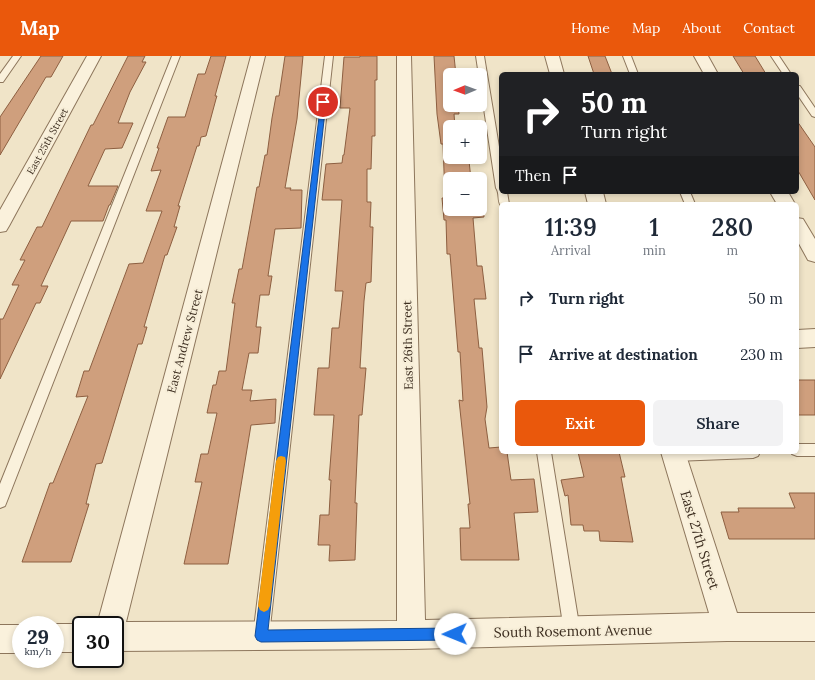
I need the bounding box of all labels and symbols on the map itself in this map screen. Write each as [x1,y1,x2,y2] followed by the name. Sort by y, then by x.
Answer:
[443,68,487,112] north arrow
[306,85,340,119] pin
[24,106,71,177] street label: East 25th Street
[163,287,206,395] street label: East Andrew Street
[399,300,416,390] street label: East 26th Street
[676,488,724,592] street label: East 27th Street
[434,613,476,655] position arrow
[72,616,124,668] speed limit sign: 30
[494,621,653,641] street label: South Rosemont Avenue

